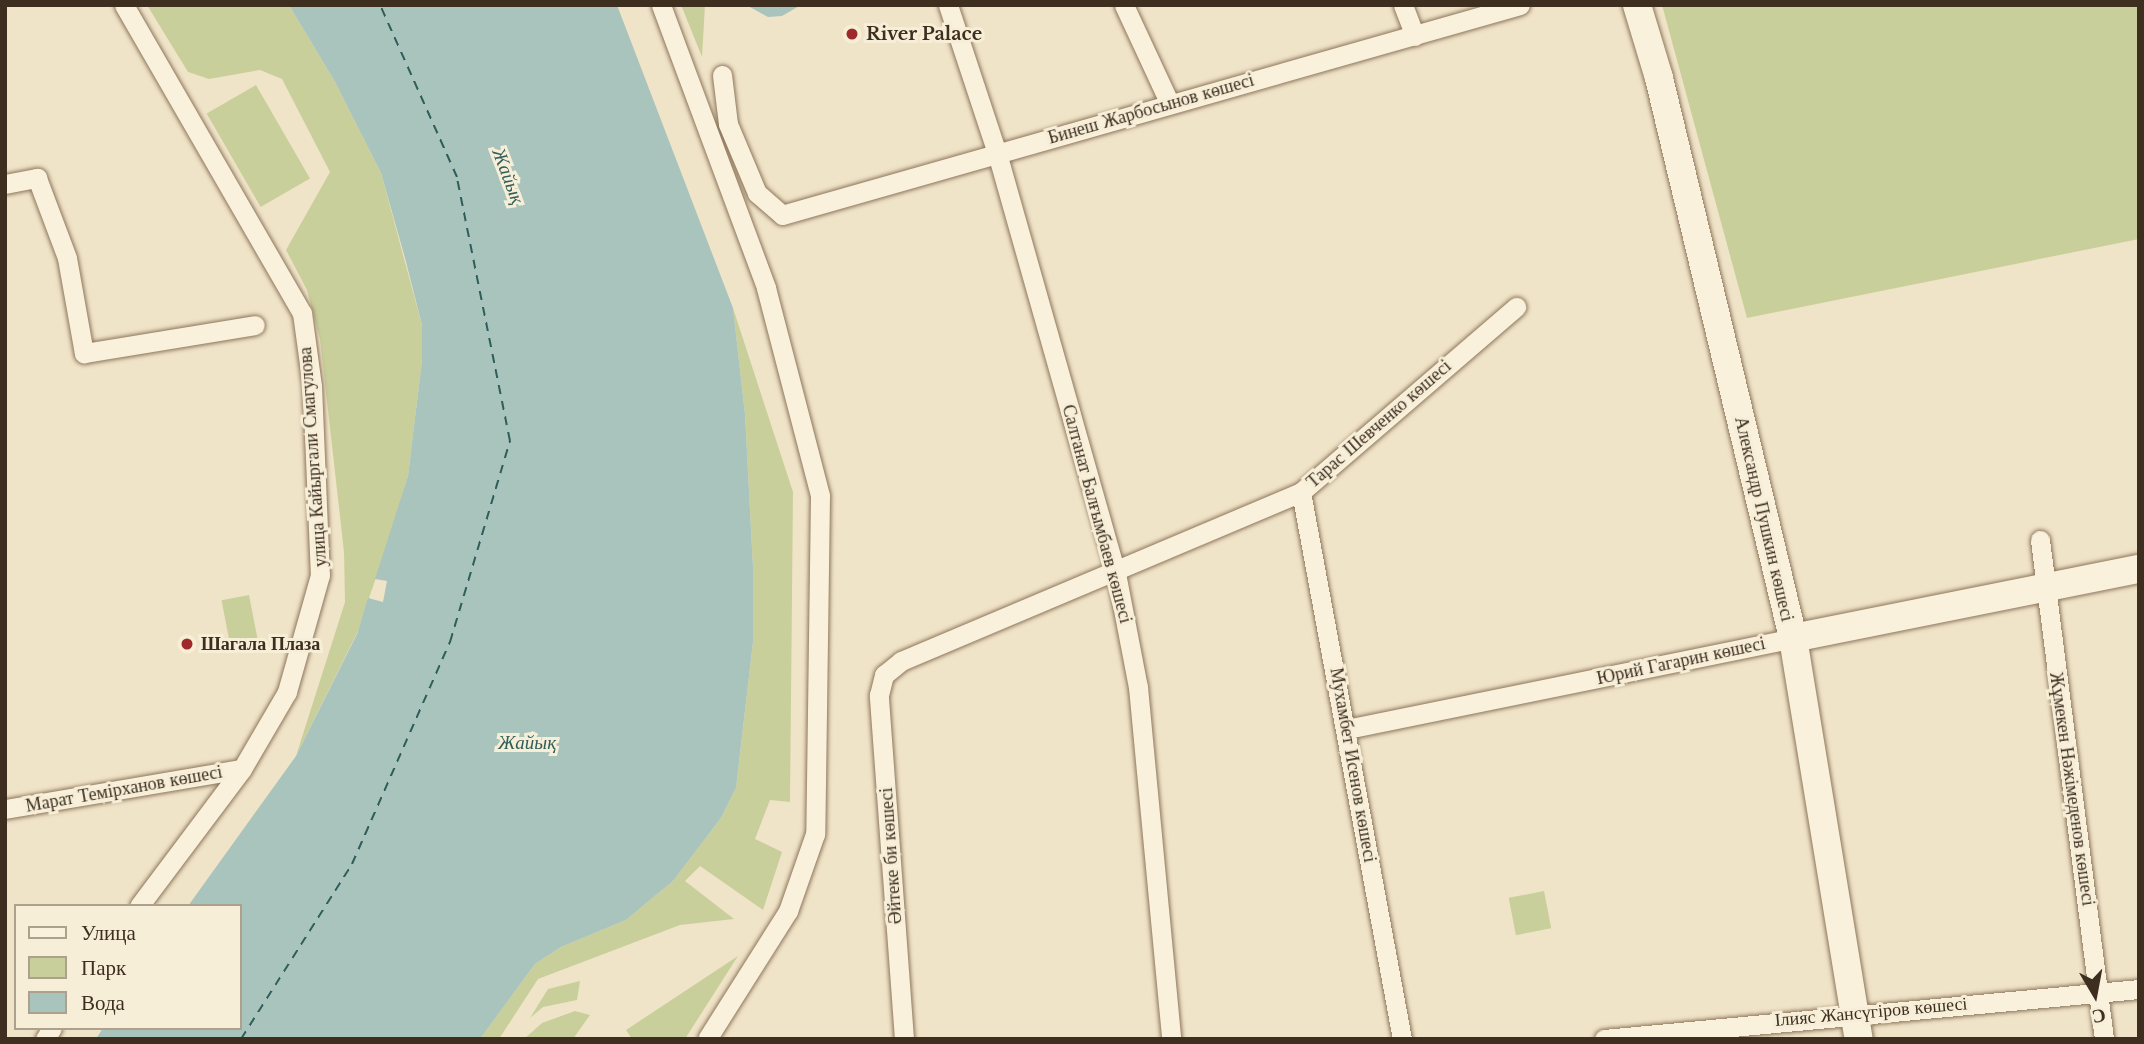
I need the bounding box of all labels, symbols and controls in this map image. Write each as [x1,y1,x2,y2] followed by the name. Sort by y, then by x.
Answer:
[866,23,983,45] place label: River Palace
[844,26,860,42] marker: River Palace
[1046,69,1256,149] street label: Бинеш Жарбосынов көшесі
[487,145,529,207] water label: Жайық
[295,346,331,568] street label: улица Кайыргали Смагулова
[1302,355,1456,493] street label: Тарас Шевченко көшесі
[1057,402,1137,626] street label: Салтанат Балғымбаев көшесі
[1730,415,1798,623] street label: Александр Пушкин көшесі
[201,633,320,655] place label: Шагала Плаза
[1595,633,1767,689] street label: Юрий Гагарин көшесі
[179,636,195,652] marker: Шагала Плаза
[1325,666,1381,864] street label: Мухамбет Исенов көшесі
[2045,671,2099,907] street label: Жұмекен Нәжімеденов көшесі
[498,732,556,754] water label: Жайық
[24,761,224,817] street label: Марат Темірханов көшесі
[875,787,907,925] street label: Әйтеке би көшесі
[14,904,242,1030] legend
[81,920,136,946] text: Улица
[81,955,126,981] text: Парк
[2060,960,2130,1030] north arrow
[81,990,125,1016] text: Вода
[1774,993,1968,1031] street label: Ілияс Жансүгіров көшесі
[2090,1004,2108,1029] text: С

